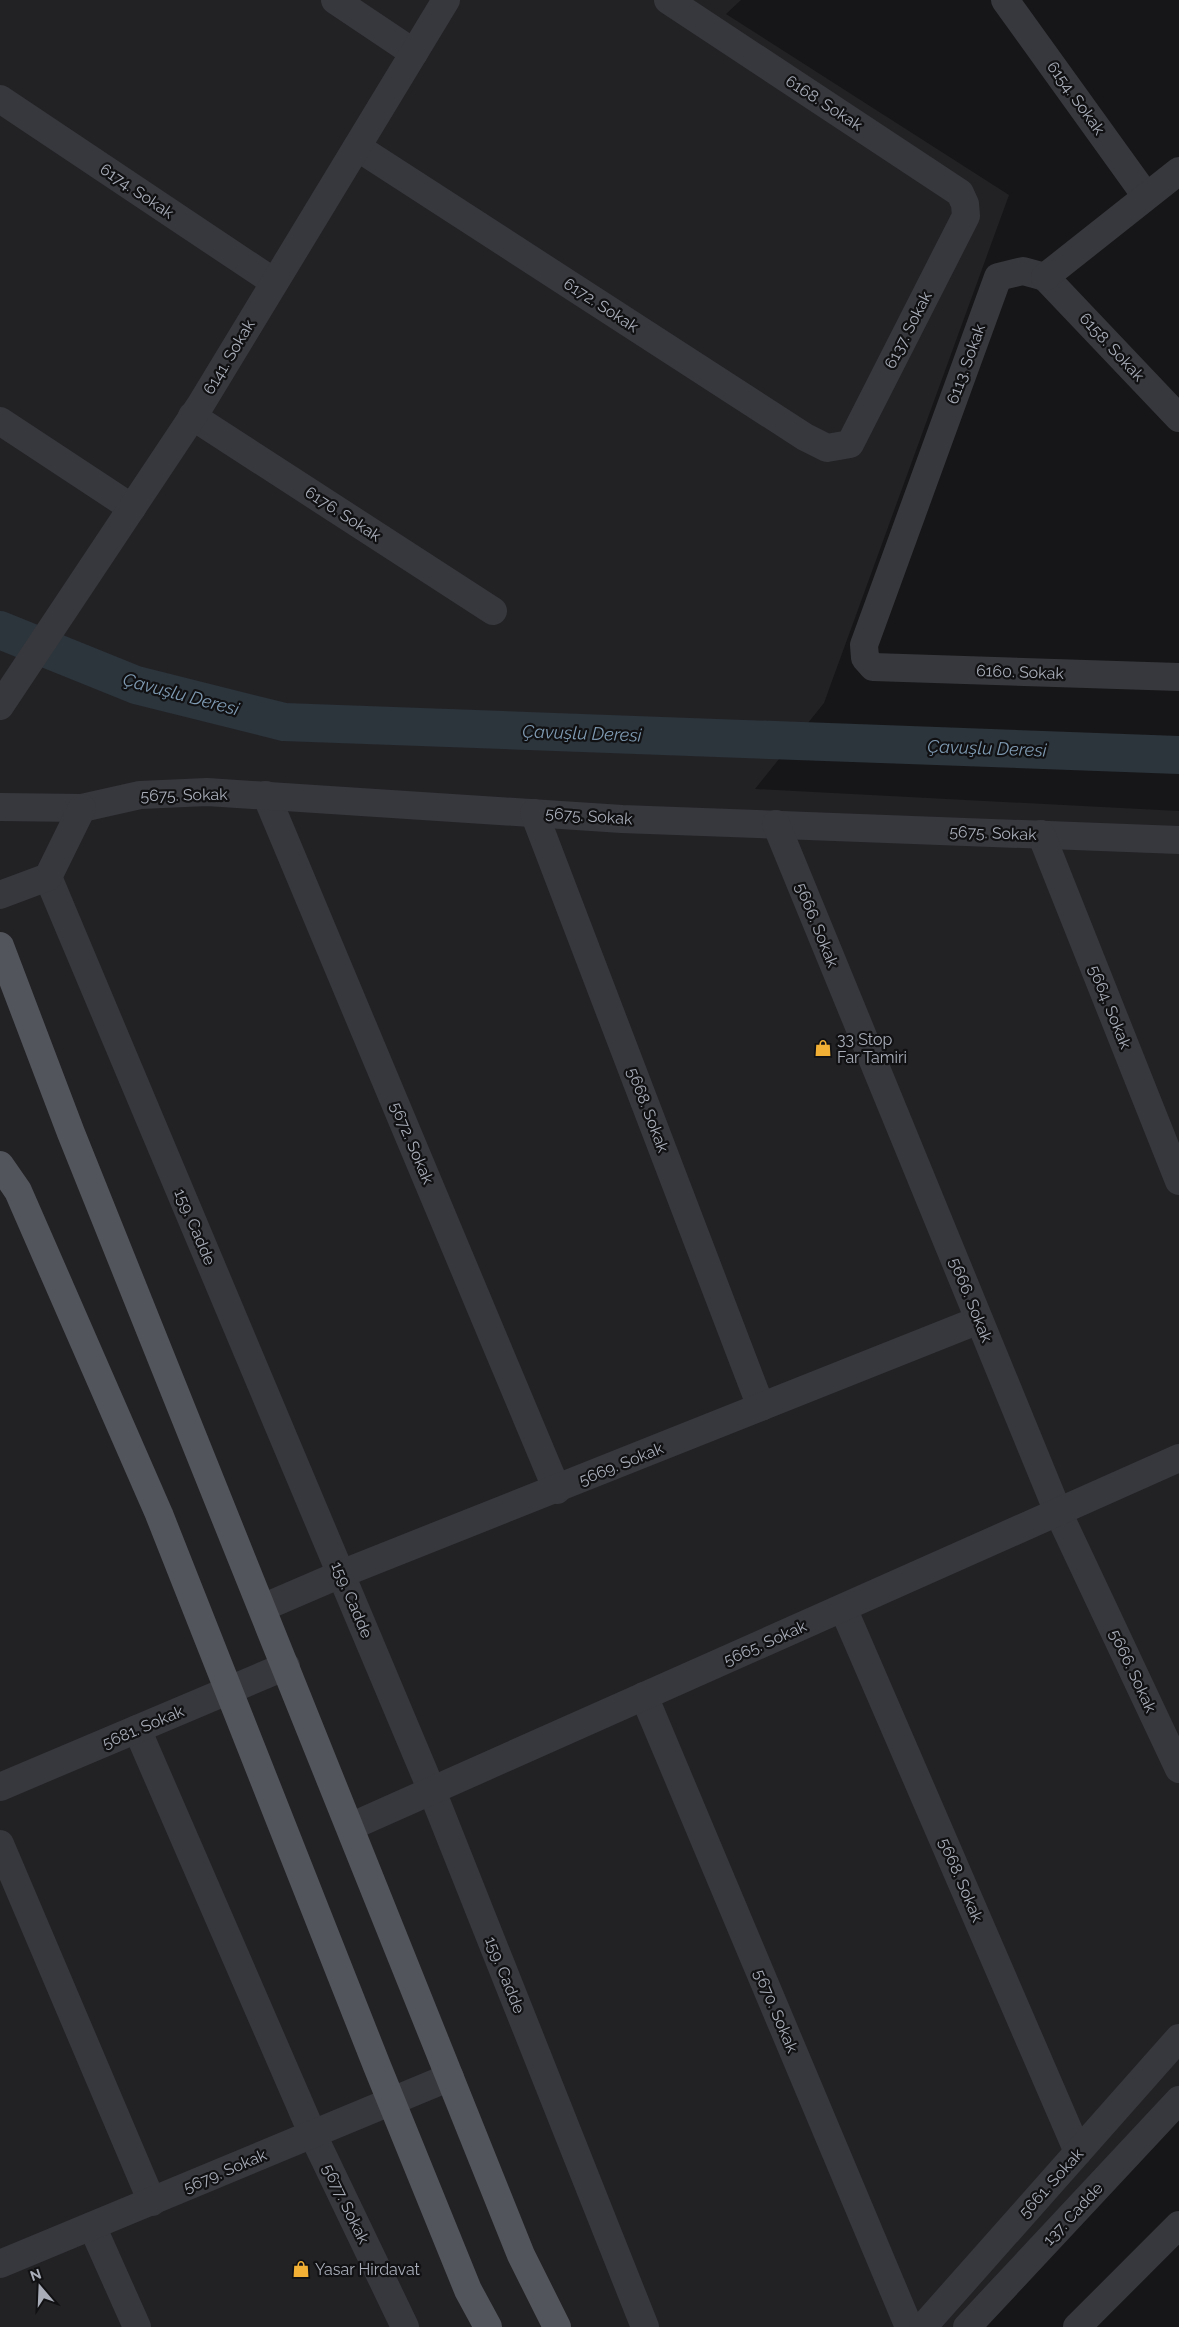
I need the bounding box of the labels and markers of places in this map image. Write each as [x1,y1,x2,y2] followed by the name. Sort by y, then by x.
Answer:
[837,1030,907,1067] place label: 33 Stop Far Tamiri
[813,1038,833,1058] shop icon: 33 Stop Far Tamiri
[291,2259,311,2279] shop icon: Yasar Hirdavat
[315,2260,421,2279] place label: Yasar Hirdavat

